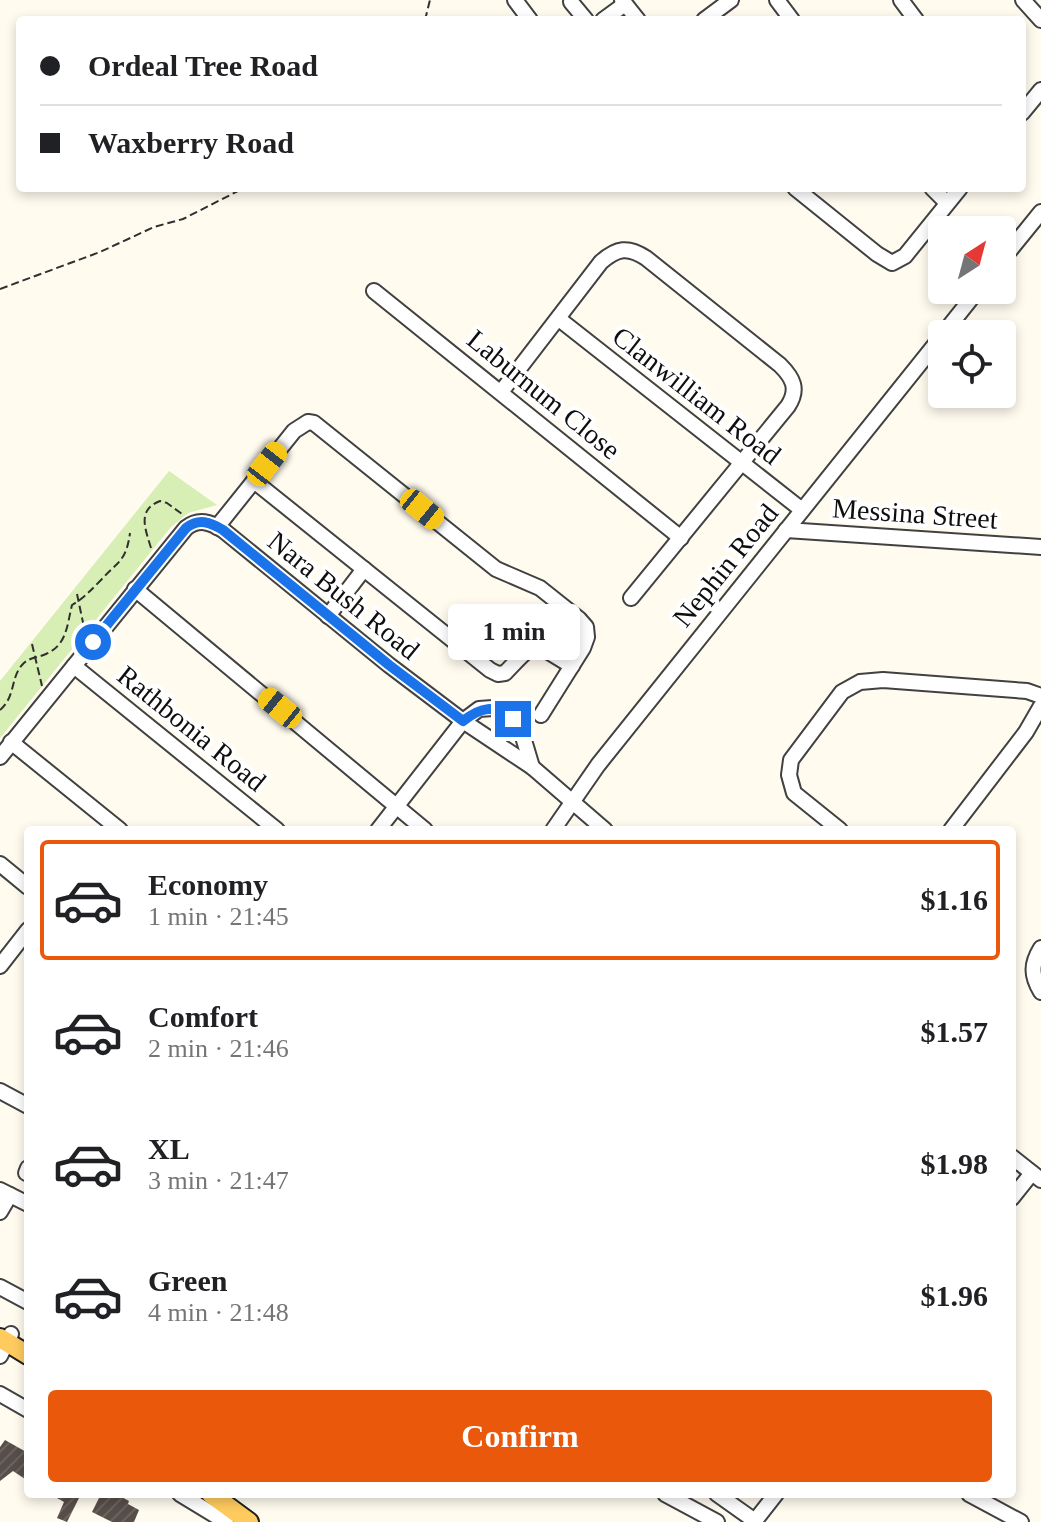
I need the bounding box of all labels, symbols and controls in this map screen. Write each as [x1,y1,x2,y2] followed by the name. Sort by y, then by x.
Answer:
[88,49,318,82] text: Ordeal Tree Road
[88,126,294,159] text: Waxberry Road
[928,216,1016,304] north arrow
[928,216,1016,408] map controls
[607,320,787,471] street label: Clanwilliam Road
[928,320,1016,408] button: locate
[461,323,626,465] street label: Laburnum Close
[243,438,291,490] car
[396,485,448,533] car
[831,492,999,535] street label: Messina Street
[667,498,784,633] street label: Nephin Road
[262,525,425,666] street label: Nara Bush Road
[447,603,579,659] callout: 1 min
[483,617,545,646] text: 1 min
[75,624,111,660] route start
[112,659,272,797] street label: Rathbonia Road
[254,684,306,732] car
[495,701,531,737] route end
[52,864,124,936] icon: car
[148,868,268,901] text: Economy
[921,883,988,916] text: $1.16
[148,902,289,931] text: 1 min · 21:45
[52,996,124,1068] icon: car
[148,1000,258,1033] text: Comfort
[921,1015,988,1048] text: $1.57
[148,1034,289,1063] text: 2 min · 21:46
[52,1128,124,1200] icon: car
[148,1132,190,1165] text: XL
[921,1147,988,1180] text: $1.98
[148,1166,289,1195] text: 3 min · 21:47
[52,1260,124,1332] icon: car
[148,1264,227,1297] text: Green
[921,1279,988,1312] text: $1.96
[148,1298,289,1327] text: 4 min · 21:48
[48,1390,992,1482] button: Confirm

